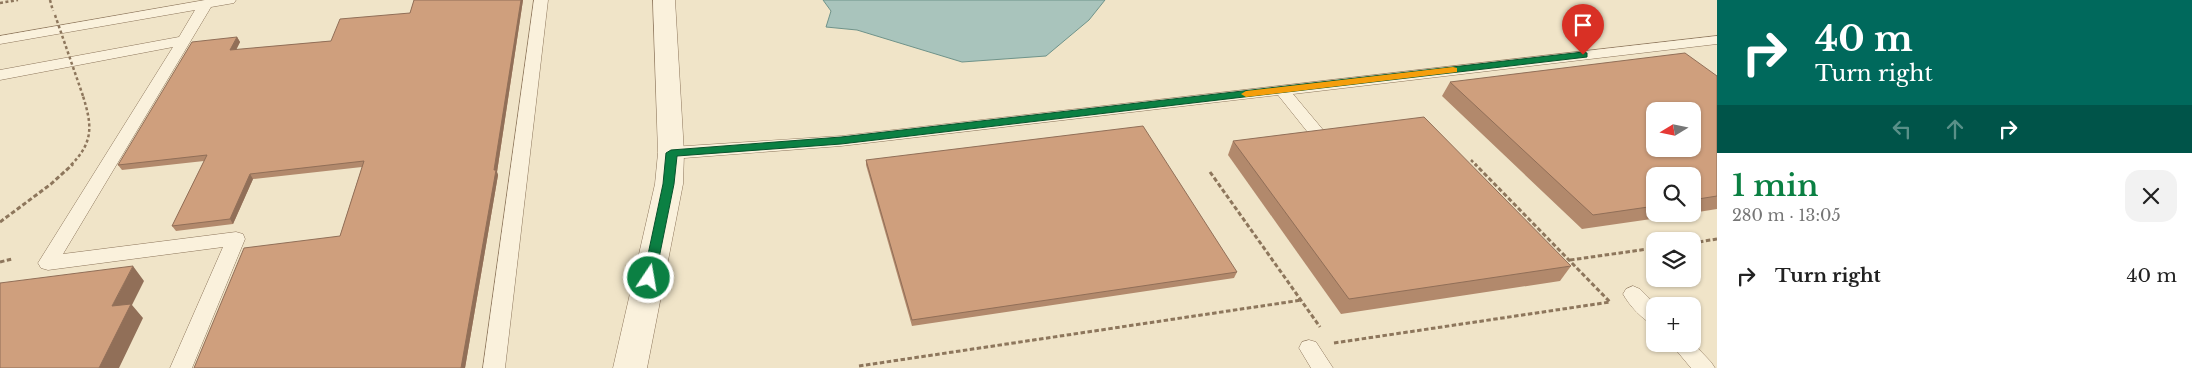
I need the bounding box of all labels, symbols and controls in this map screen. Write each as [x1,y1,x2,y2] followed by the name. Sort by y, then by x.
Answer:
[1562,4,1604,55] pin
[1569,11,1597,39] icon: arrive
[1815,17,1913,60] text: 40 m
[1732,20,1797,85] icon: right
[1815,60,1933,87] text: Turn right
[1646,102,1701,158] north arrow
[1646,102,1701,352] map controls
[1888,115,1916,143] icon: left
[1941,115,1969,143] icon: ahead
[1994,115,2022,143] icon: right
[1646,167,1701,222] button: search
[1732,167,1818,204] text: 1 min
[2125,170,2177,222] button: close
[1732,205,1841,225] text: 280 m · 13:05
[1646,232,1701,287] button: layers
[622,251,674,303] position arrow
[1732,262,1760,290] icon: right
[1775,264,1881,287] text: Turn right
[2126,264,2177,287] text: 40 m
[1646,297,1701,352] button: +

